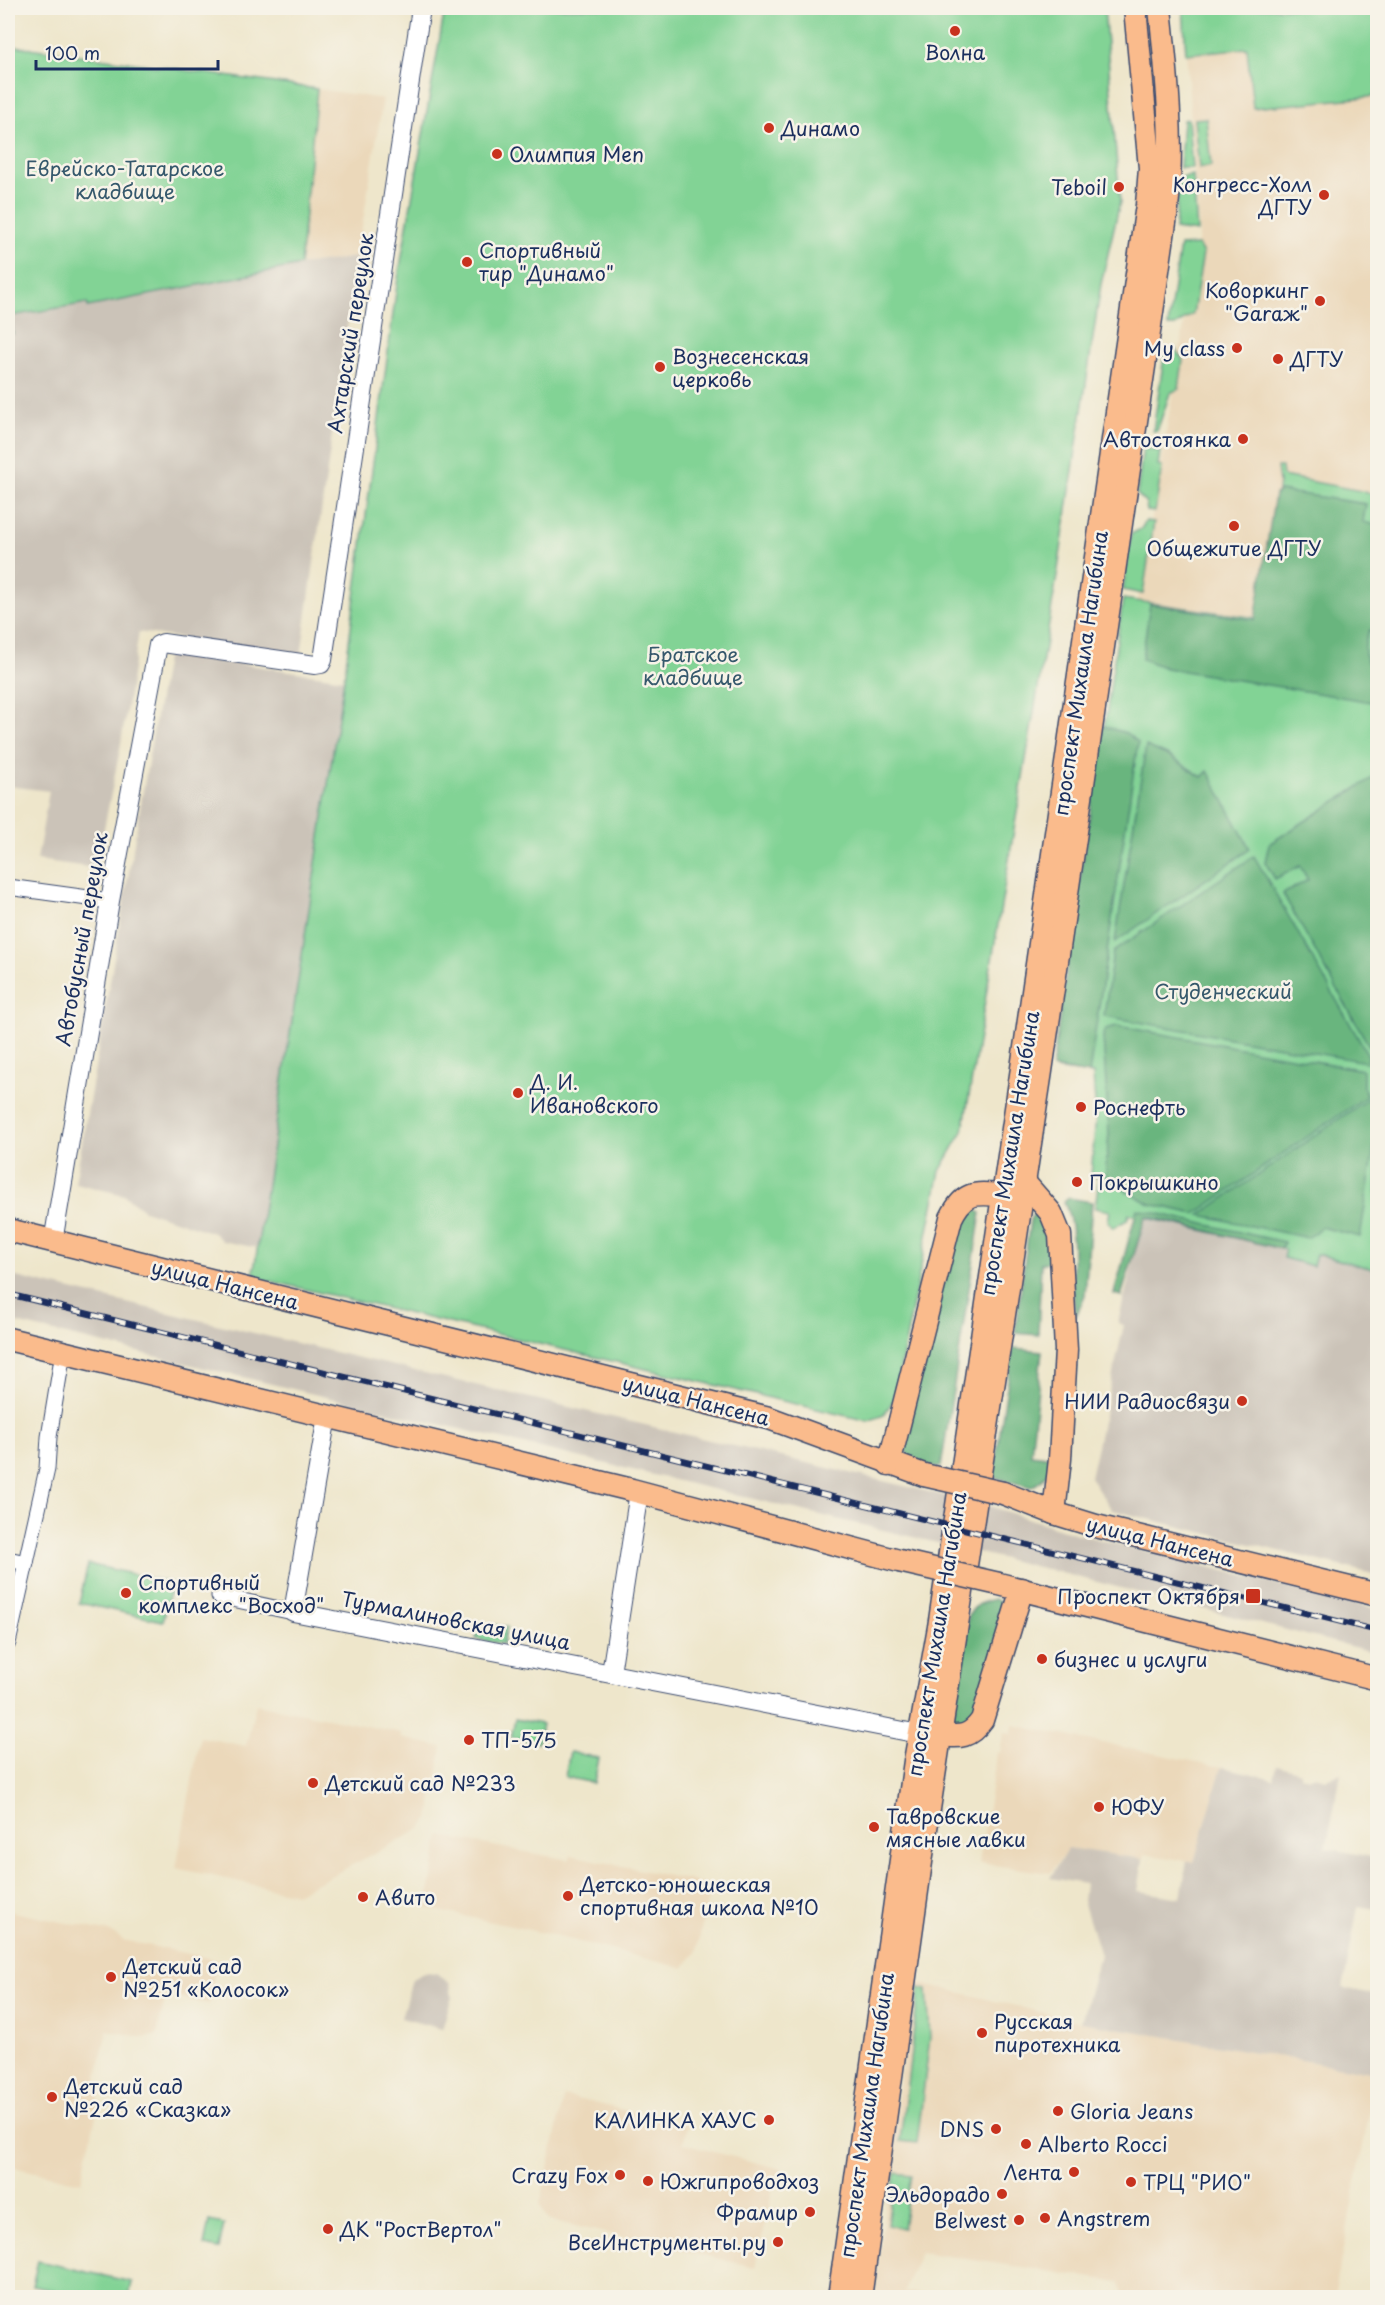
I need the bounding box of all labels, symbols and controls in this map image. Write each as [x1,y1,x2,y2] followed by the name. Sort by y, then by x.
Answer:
[948,24,962,38] marker: Волна
[36,33,218,71] scale bar
[925,37,986,67] place label: Волна
[45,39,100,66] text: 100 m
[780,113,860,143] place label: Динамо
[762,121,776,135] marker: Динамо
[509,139,644,169] place label: Олимпия Men
[490,147,504,161] marker: Олимпия Men
[26,153,224,206] park label: Еврейско-Татарское кладбище
[1172,169,1312,222] place label: Конгресс-Холл ДГТУ
[1051,172,1107,202] place label: Teboil
[1112,180,1126,194] marker: Teboil
[1317,188,1331,202] marker: Конгресс-Холл ДГТУ
[319,231,381,435] street label: Ахтарский переулок
[479,235,614,288] place label: Спортивный тир "Динамо"
[460,255,474,269] marker: Спортивный тир "Динамо"
[1205,275,1309,328] place label: Коворкинг "Gаraж"
[1313,294,1327,308] marker: Коворкинг "Gаraж"
[1144,333,1225,363] place label: My class
[672,341,809,394] place label: Вознесенская церковь
[1230,341,1244,355] marker: My class
[1289,344,1343,374] place label: ДГТУ
[1271,352,1285,366] marker: ДГТУ
[653,360,667,374] marker: Вознесенская церковь
[1103,424,1232,454] place label: Автостоянка
[1236,432,1250,446] marker: Автостоянка
[1227,519,1241,533] marker: Общежитие ДГТУ
[1045,528,1115,818] street label: проспект Михаила Нагибина
[1147,533,1321,563] place label: Общежитие ДГТУ
[643,639,743,692] park label: Братское кладбище
[47,829,115,1049] street label: Автобусный переулок
[1154,976,1292,1006] park label: Студенческий
[972,1008,1046,1297] street label: проспект Михаила Нагибина
[529,1067,659,1120] place label: Д. И. Ивановского
[511,1086,525,1100] marker: Д. И. Ивановского
[1093,1092,1186,1122] place label: Роснефть
[1074,1100,1088,1114] marker: Роснефть
[1089,1167,1219,1197] place label: Покрышкино
[1070,1175,1084,1189] marker: Покрышкино
[148,1251,302,1317] street label: улица Нансена
[619,1367,773,1433] street label: улица Нансена
[1064,1386,1230,1416] place label: НИИ Радиосвязи
[1235,1394,1249,1408] marker: НИИ Радиосвязи
[899,1489,973,1778] street label: проспект Михаила Нагибина
[1083,1508,1237,1574] street label: улица Нансена
[138,1567,324,1620] place label: Спортивный комплекс "Восход"
[1057,1581,1240,1611] place label: Проспект Октября
[339,1583,573,1657] street label: Турмалиновская улица
[119,1586,133,1600] marker: Спортивный комплекс "Восход"
[1244,1587,1262,1605] marker: Проспект Октября
[1054,1644,1207,1674] place label: бизнес и услуги
[1035,1652,1049,1666] marker: бизнес и услуги
[481,1725,557,1755] place label: ТП-575
[462,1733,476,1747] marker: ТП-575
[324,1768,516,1798] place label: Детский сад №233
[306,1776,320,1790] marker: Детский сад №233
[1111,1792,1164,1822] place label: ЮФУ
[1092,1800,1106,1814] marker: ЮФУ
[886,1801,1026,1854] place label: Тавровские мясные лавки
[867,1820,881,1834] marker: Тавровские мясные лавки
[579,1869,819,1922] place label: Детско-юношеская спортивная школа №10
[375,1882,435,1912] place label: Авито
[561,1889,575,1903] marker: Детско-юношеская спортивная школа №10
[356,1890,370,1904] marker: Авито
[122,1951,289,2004] place label: Детский сад №251 «Колосок»
[104,1970,118,1984] marker: Детский сад №251 «Колосок»
[831,1970,901,2260] street label: проспект Михаила Нагибина
[994,2006,1121,2059] place label: Русская пиротехника
[975,2026,989,2040] marker: Русская пиротехника
[63,2071,231,2124] place label: Детский сад №226 «Сказка»
[45,2090,59,2104] marker: Детский сад №226 «Сказка»
[1070,2096,1193,2126] place label: Gloria Jeans
[1051,2104,1065,2118] marker: Gloria Jeans
[594,2105,757,2135] place label: КАЛИНКА ХАУС
[762,2113,776,2127] marker: КАЛИНКА ХАУС
[940,2114,984,2144] place label: DNS
[989,2122,1003,2136] marker: DNS
[1038,2129,1168,2159] place label: Alberto Rocci
[1019,2137,1033,2151] marker: Alberto Rocci
[1003,2157,1063,2187] place label: Лента
[511,2160,608,2190] place label: Crazy Fox
[1067,2165,1081,2179] marker: Лента
[660,2166,819,2196] place label: Южгипроводхоз
[1143,2167,1251,2197] place label: ТРЦ "РИО"
[613,2168,627,2182] marker: Crazy Fox
[641,2174,655,2188] marker: Южгипроводхоз
[1124,2175,1138,2189] marker: ТРЦ "РИО"
[886,2179,990,2209] place label: Эльдорадо
[995,2187,1009,2201] marker: Эльдорадо
[717,2197,798,2227] place label: Фрамир
[1057,2203,1151,2233] place label: Angstrem
[803,2205,817,2219] marker: Фрамир
[934,2205,1007,2235] place label: Belwest
[1038,2211,1052,2225] marker: Angstrem
[1012,2213,1026,2227] marker: Belwest
[339,2214,502,2244] place label: ДК "РостВертол"
[321,2222,335,2236] marker: ДК "РостВертол"
[568,2227,766,2257] place label: ВсеИнструменты.ру
[771,2235,785,2249] marker: ВсеИнструменты.ру

